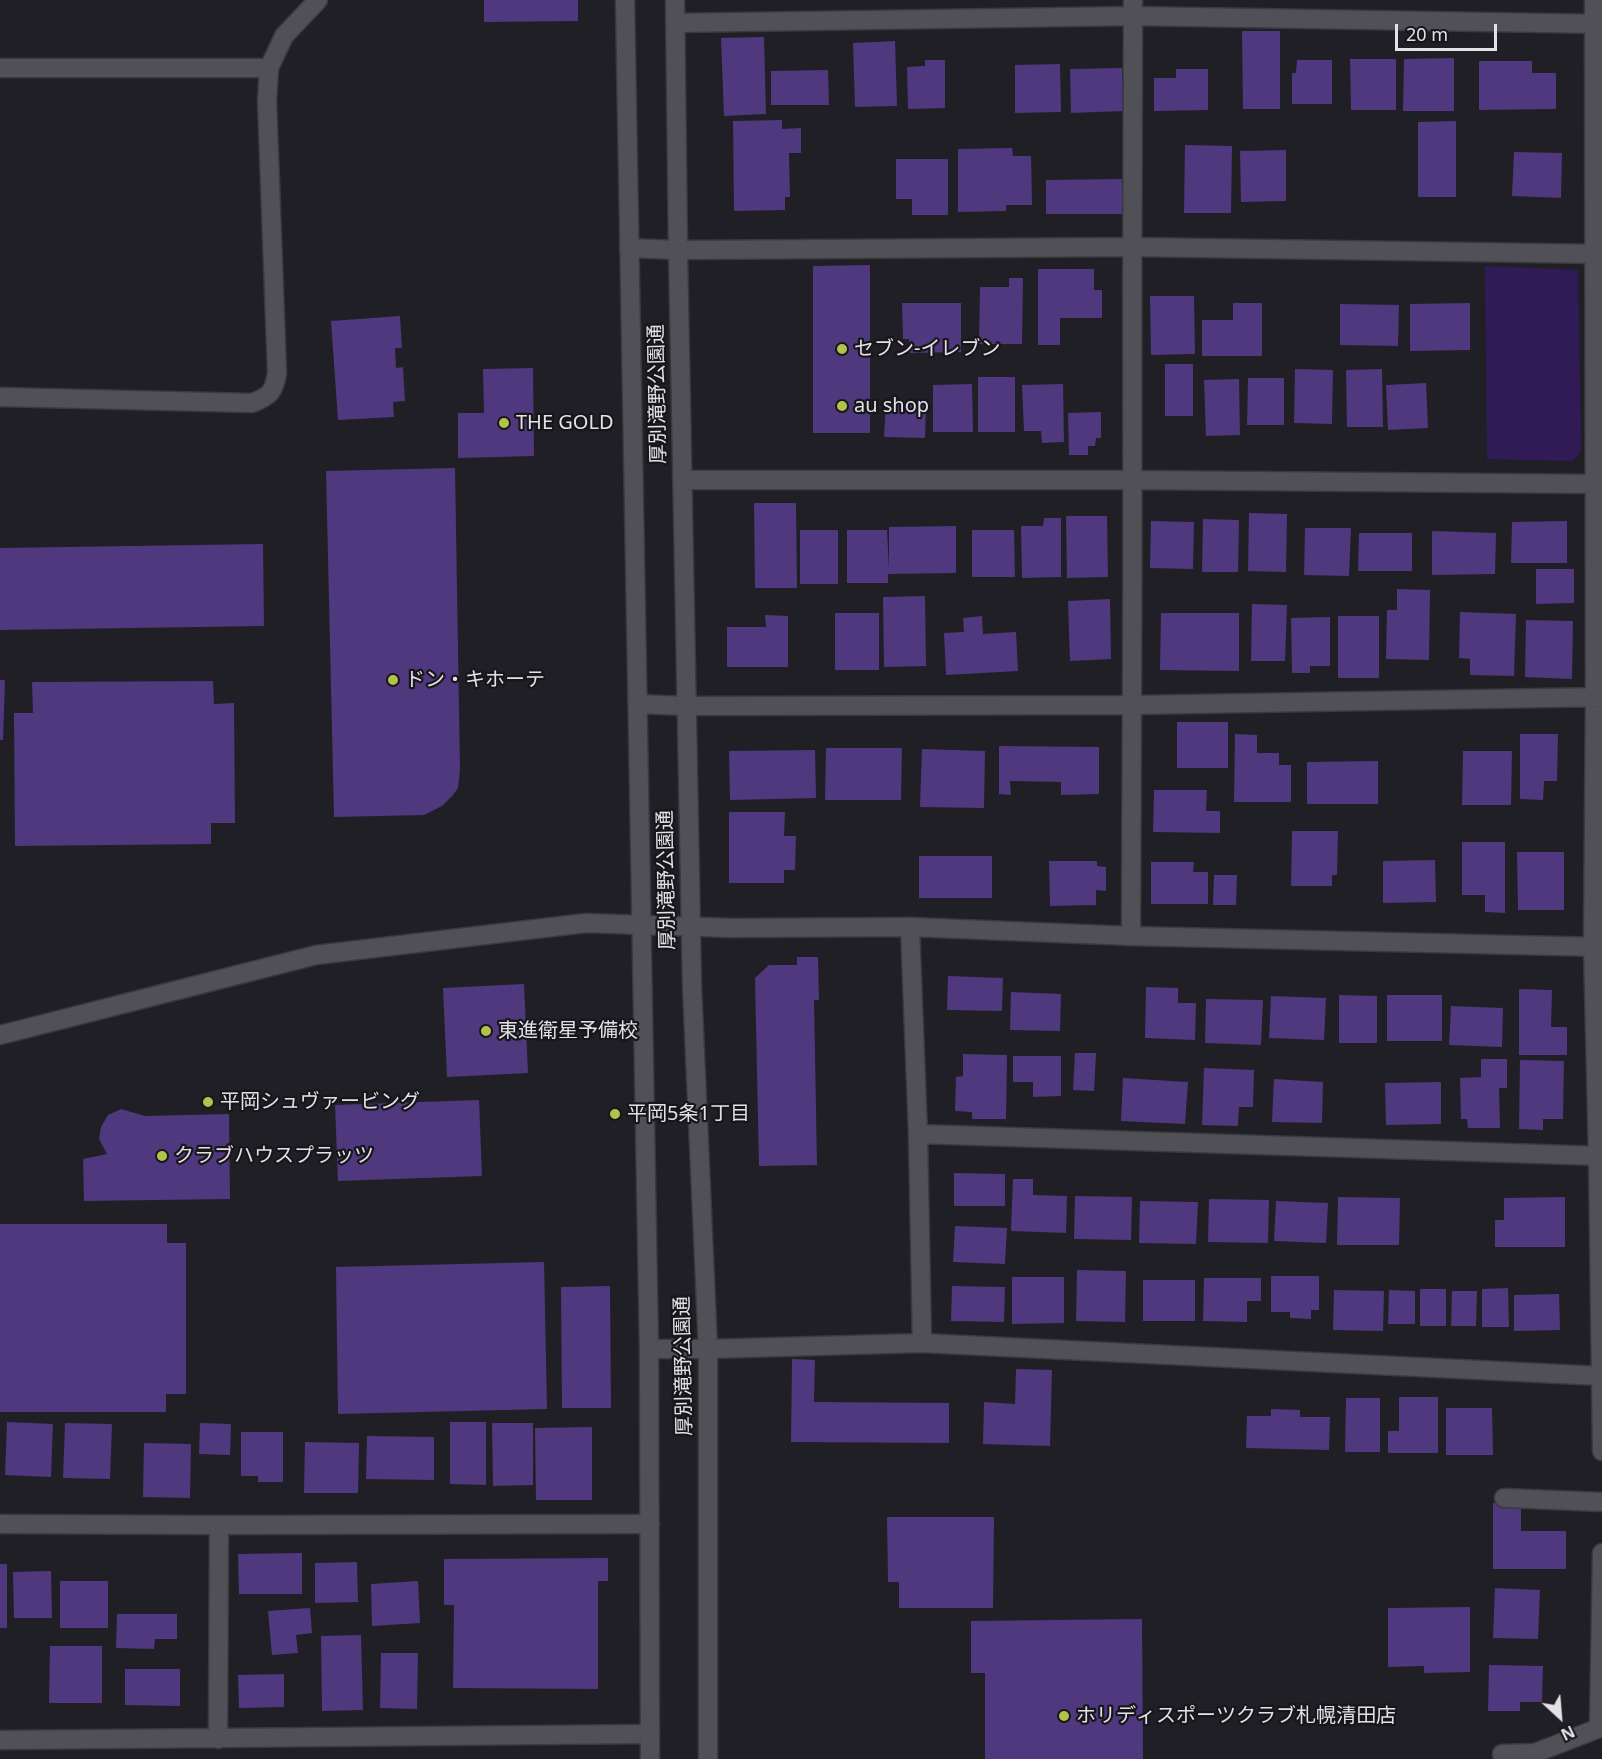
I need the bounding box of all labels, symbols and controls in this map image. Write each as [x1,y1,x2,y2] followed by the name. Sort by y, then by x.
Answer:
[1398,12,1500,50] scale bar
[1406,22,1448,46] text: 20 m
[645,324,671,464] street label: 厚別滝野公園通
[854,337,1000,361] place label: セブン-イレブン
[835,342,849,356] marker: セブン-イレブン
[854,394,929,418] place label: au shop
[835,399,849,413] marker: au shop
[516,411,614,435] place label: THE GOLD
[497,416,511,430] marker: THE GOLD
[405,668,545,692] place label: ドン・キホーテ
[386,673,400,687] marker: ドン・キホーテ
[654,810,680,950] street label: 厚別滝野公園通
[498,1019,638,1043] place label: 東進衛星予備校
[479,1024,493,1038] marker: 東進衛星予備校
[220,1090,420,1114] place label: 平岡シュヴァービング
[201,1095,215,1109] marker: 平岡シュヴァービング
[627,1102,750,1126] place label: 平岡5条1丁目
[608,1107,622,1121] marker: 平岡5条1丁目
[174,1144,374,1168] place label: クラブハウスプラッツ
[155,1149,169,1163] marker: クラブハウスプラッツ
[671,1296,697,1436] street label: 厚別滝野公園通
[1530,1687,1590,1747] north arrow
[1076,1704,1396,1728] place label: ホリディスポーツクラブ札幌清田店
[1057,1709,1071,1723] marker: ホリディスポーツクラブ札幌清田店
[1557,1720,1579,1746] text: N

